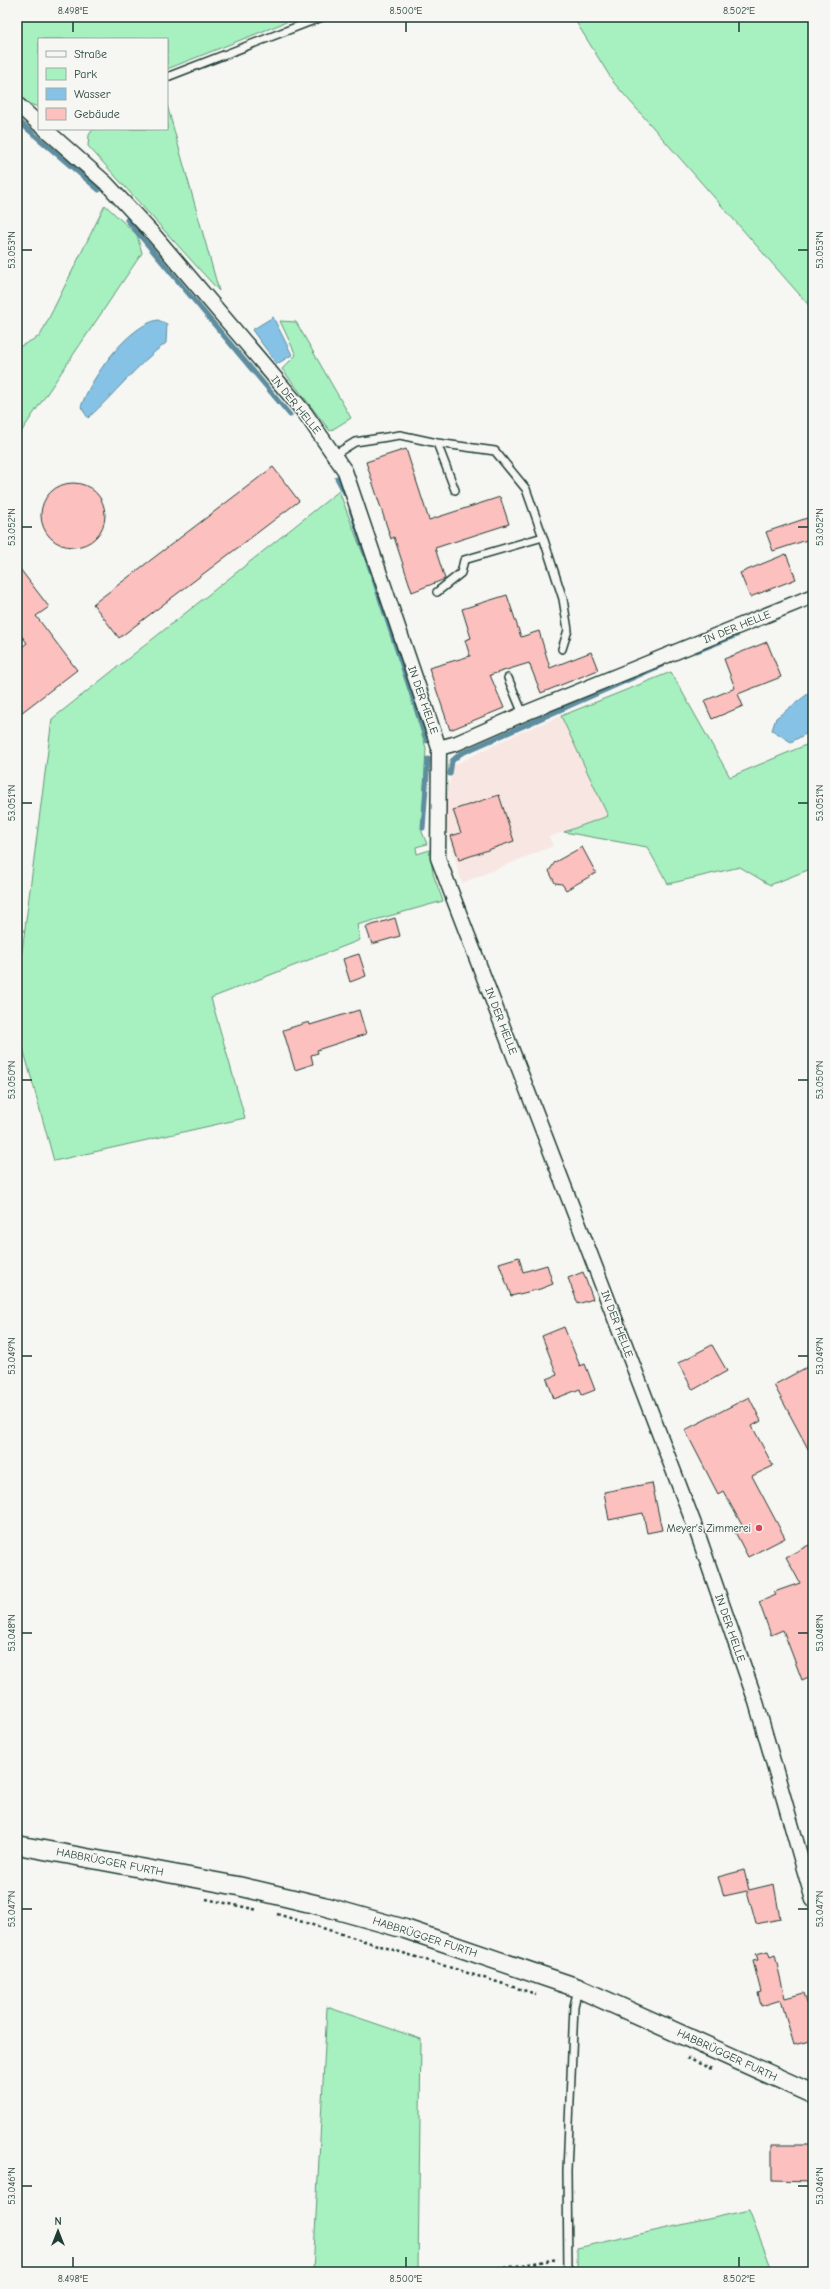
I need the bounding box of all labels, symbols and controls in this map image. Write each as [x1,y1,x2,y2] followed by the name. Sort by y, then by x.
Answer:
[58,5,88,17] text: 8.498°E
[390,5,422,17] text: 8.500°E
[723,5,755,17] text: 8.502°E
[38,38,168,130] legend
[74,47,107,61] text: Straße
[74,67,97,81] text: Park
[74,87,111,101] text: Wasser
[74,107,120,121] text: Gebäude
[6,231,18,269] text: 53.053°N
[814,231,826,269] text: 53.053°N
[269,373,324,437] street label: IN DER HELLE
[6,508,18,546] text: 53.052°N
[814,508,826,546] text: 53.052°N
[702,607,773,646] street label: IN DER HELLE
[405,664,441,736] street label: IN DER HELLE
[6,785,18,821] text: 53.051°N
[814,785,826,821] text: 53.051°N
[482,985,520,1057] street label: IN DER HELLE
[6,1061,18,1099] text: 53.050°N
[814,1061,826,1099] text: 53.050°N
[598,1288,636,1360] street label: IN DER HELLE
[6,1337,18,1375] text: 53.049°N
[814,1337,826,1375] text: 53.049°N
[666,1522,751,1535] place label: Meyer's Zimmerei
[754,1523,764,1533] marker: Meyer's Zimmerei
[712,1592,748,1664] street label: IN DER HELLE
[6,1614,18,1652] text: 53.048°N
[814,1614,826,1652] text: 53.048°N
[55,1845,165,1879] street label: HABBRÜGGER FURTH
[6,1891,18,1927] text: 53.047°N
[814,1891,826,1927] text: 53.047°N
[371,1914,479,1960] street label: HABBRÜGGER FURTH
[675,2026,779,2084] street label: HABBRÜGGER FURTH
[6,2167,18,2205] text: 53.046°N
[814,2167,826,2205] text: 53.046°N
[38,2211,78,2251] north arrow
[54,2215,62,2228] text: N
[58,2273,88,2285] text: 8.498°E
[390,2273,422,2285] text: 8.500°E
[723,2273,755,2285] text: 8.502°E

